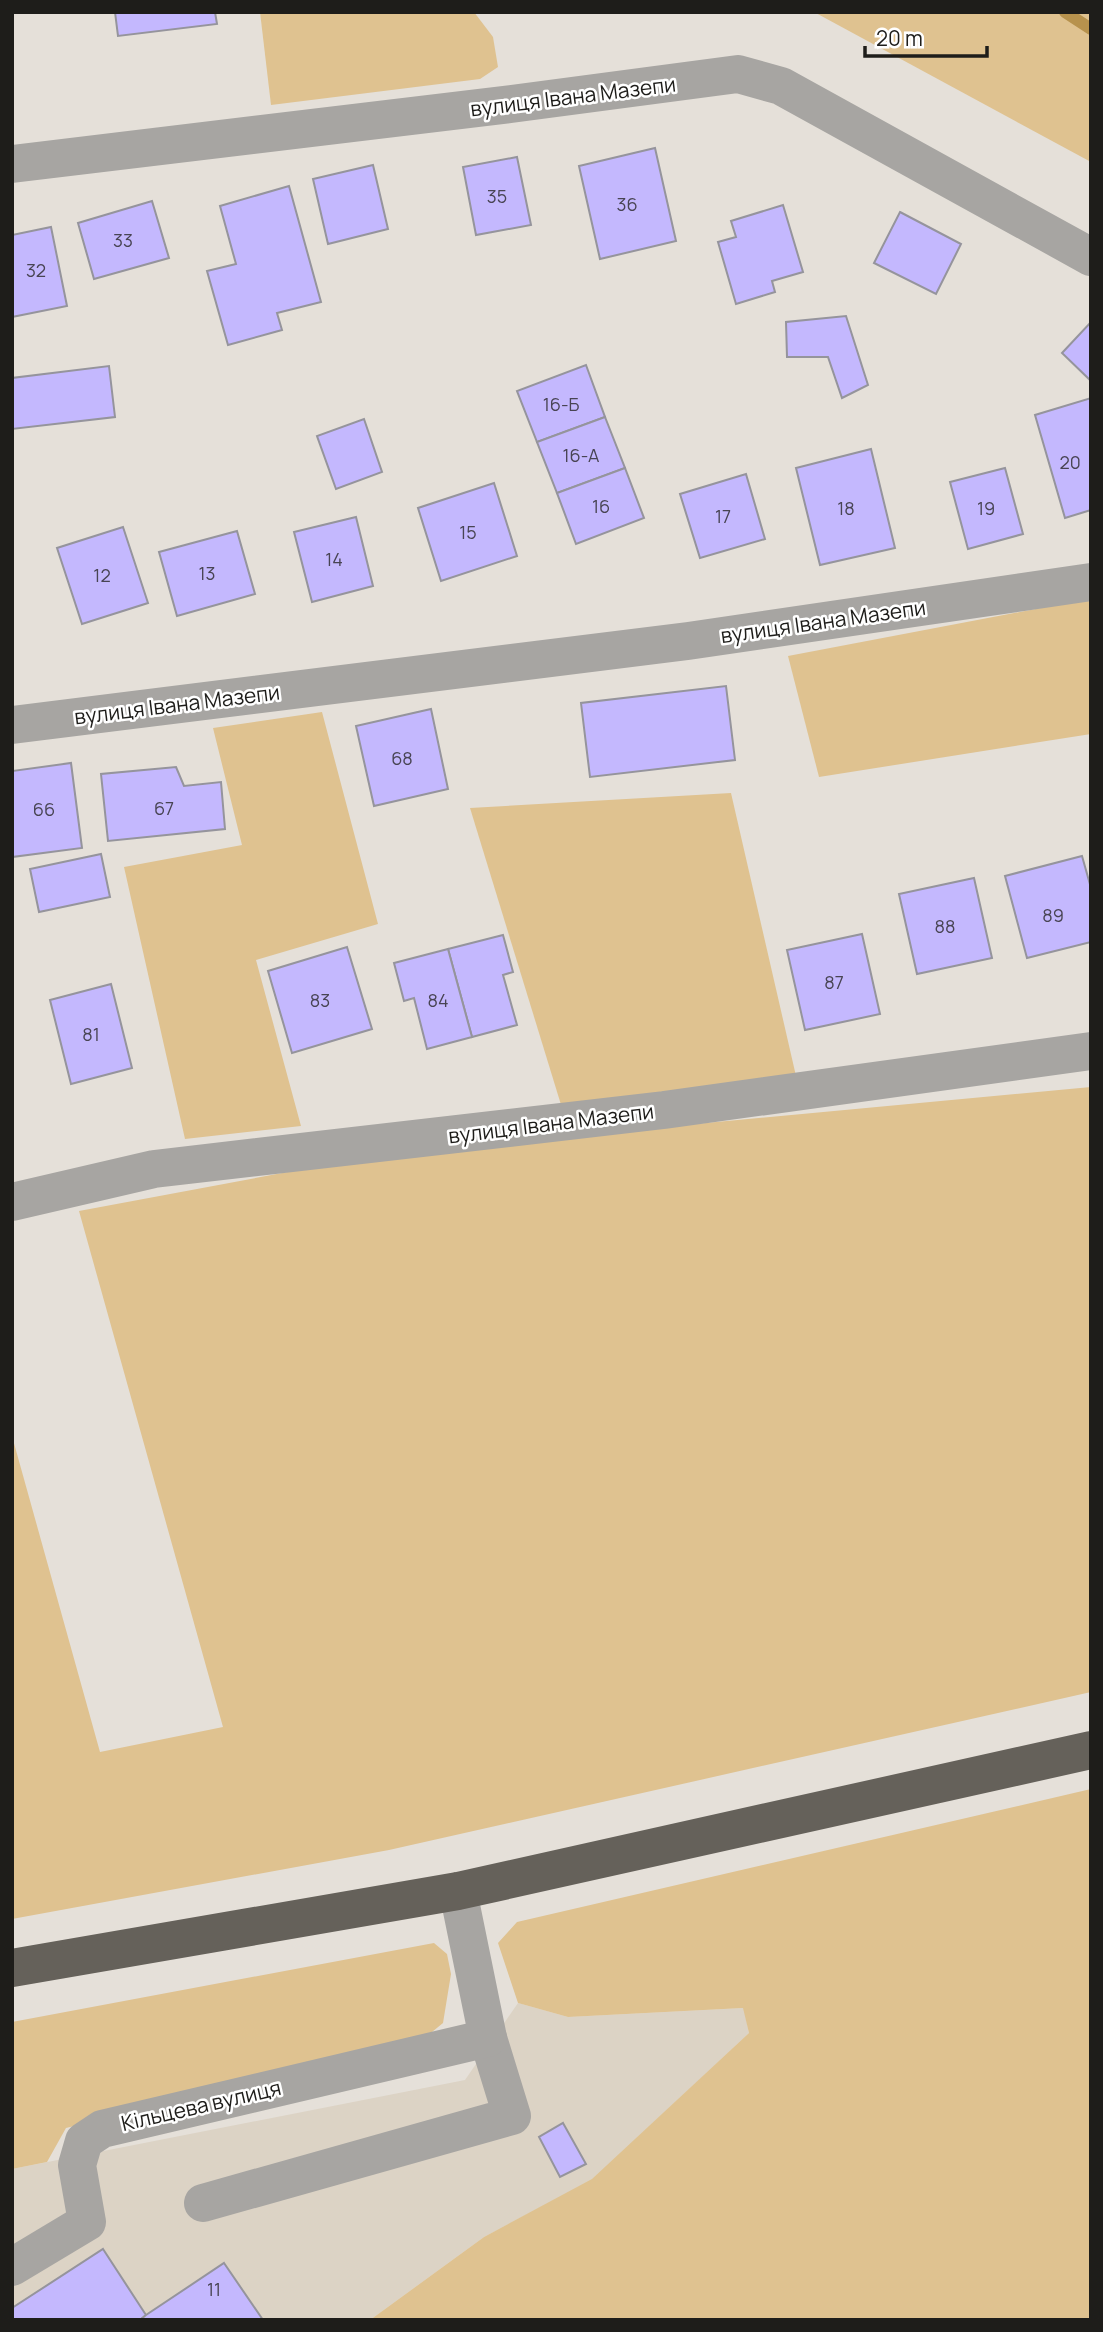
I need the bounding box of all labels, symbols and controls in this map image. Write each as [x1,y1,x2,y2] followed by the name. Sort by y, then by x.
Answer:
[865,14,988,58] scale bar
[876,24,923,52] text: 20 m
[469,69,677,123] street label: вулиця Івана Мазепи
[487,184,507,208] house number: 35
[616,192,638,216] house number: 36
[113,228,133,252] house number: 33
[26,258,46,282] house number: 32
[543,392,579,416] house number: 16-Б
[563,443,600,467] house number: 16-А
[1059,450,1081,474] house number: 20
[592,494,610,518] house number: 16
[837,496,855,520] house number: 18
[977,496,995,520] house number: 19
[715,504,731,528] house number: 17
[459,520,477,544] house number: 15
[325,547,343,571] house number: 14
[199,561,215,585] house number: 13
[93,563,111,587] house number: 12
[719,593,927,649] street label: вулиця Івана Мазепи
[73,677,281,731] street label: вулиця Івана Мазепи
[391,746,413,770] house number: 68
[154,796,174,820] house number: 67
[33,797,55,821] house number: 66
[1042,903,1064,927] house number: 89
[935,914,955,938] house number: 88
[824,970,844,994] house number: 87
[310,988,330,1012] house number: 83
[427,988,449,1012] house number: 84
[82,1022,100,1046] house number: 81
[447,1096,655,1150] street label: вулиця Івана Мазепи
[118,2073,284,2137] street label: Кільцева вулиця
[207,2277,221,2301] house number: 11

